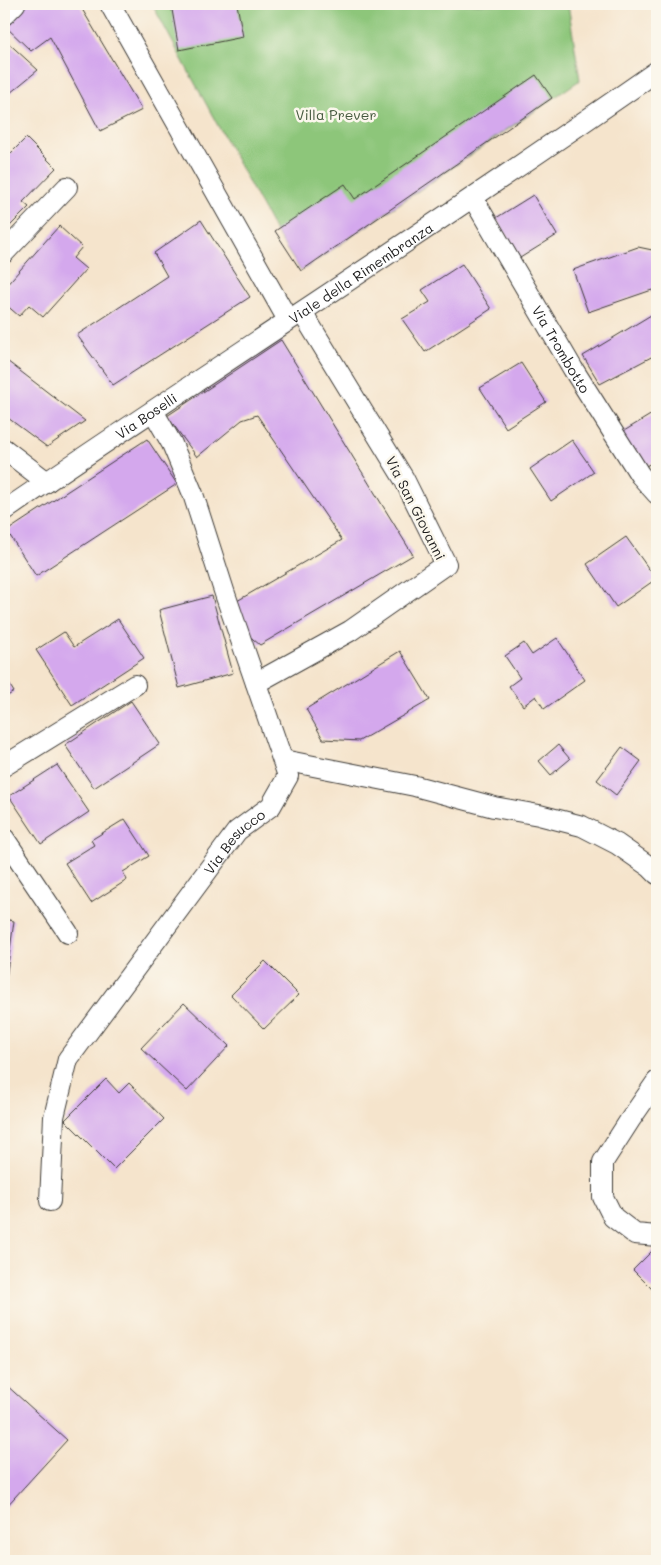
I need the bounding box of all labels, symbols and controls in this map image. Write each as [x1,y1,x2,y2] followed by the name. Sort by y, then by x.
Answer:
[296,105,376,124] park label: Villa Prever
[285,218,437,327] street label: Viale della Rimembranza
[528,302,595,396] street label: Via Trombotto
[111,388,180,443] street label: Via Boselli
[382,453,450,563] street label: Via San Giovanni
[199,804,268,878] street label: Via Besucco

